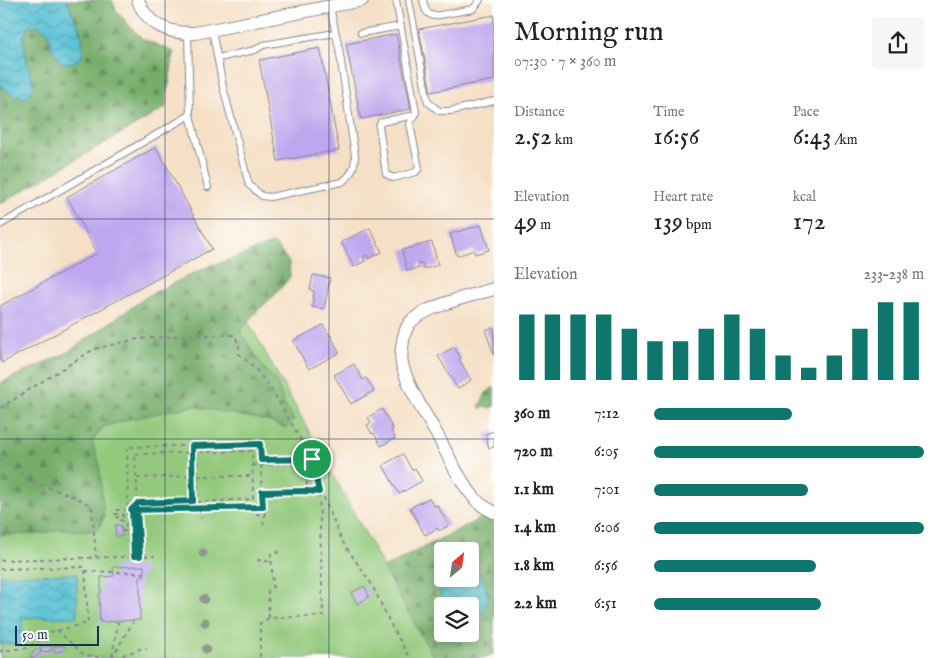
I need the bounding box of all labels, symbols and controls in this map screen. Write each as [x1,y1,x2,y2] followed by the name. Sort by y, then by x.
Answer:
[514,15,664,50] text: Morning run
[872,17,924,69] button: share
[514,52,616,72] text: 07:30 · 7 × 360 m
[514,103,565,121] text: Distance
[653,103,684,121] text: Time
[793,103,819,121] text: Pace
[514,121,552,153] text: 2.52
[653,121,699,153] text: 16:56
[793,121,831,153] text: 6:43
[552,131,573,149] text: km
[831,131,858,149] text: /km
[514,188,570,206] text: Elevation
[653,188,713,206] text: Heart rate
[793,188,816,206] text: kcal
[514,206,537,238] text: 49
[653,206,683,238] text: 139
[793,206,825,238] text: 172
[537,216,551,234] text: m
[683,216,712,234] text: bpm
[514,265,577,285] text: Elevation
[864,265,924,285] text: 233–238 m
[514,404,550,424] text: 360 m
[594,404,619,424] text: 7:12
[291,438,333,480] pin
[514,442,553,462] text: 720 m
[594,442,619,462] text: 6:05
[298,445,326,473] icon: arrive
[514,480,554,500] text: 1.1 km
[594,480,619,500] text: 7:01
[514,518,556,538] text: 1.4 km
[594,518,620,538] text: 6:06
[434,542,479,588] north arrow
[434,542,479,642] map controls
[514,556,554,576] text: 1.8 km
[594,556,617,576] text: 6:56
[514,594,557,614] text: 2.2 km
[594,594,617,614] text: 6:51
[434,597,479,642] button: layers
[15,623,99,646] scale bar
[22,626,48,644] text: 50 m

